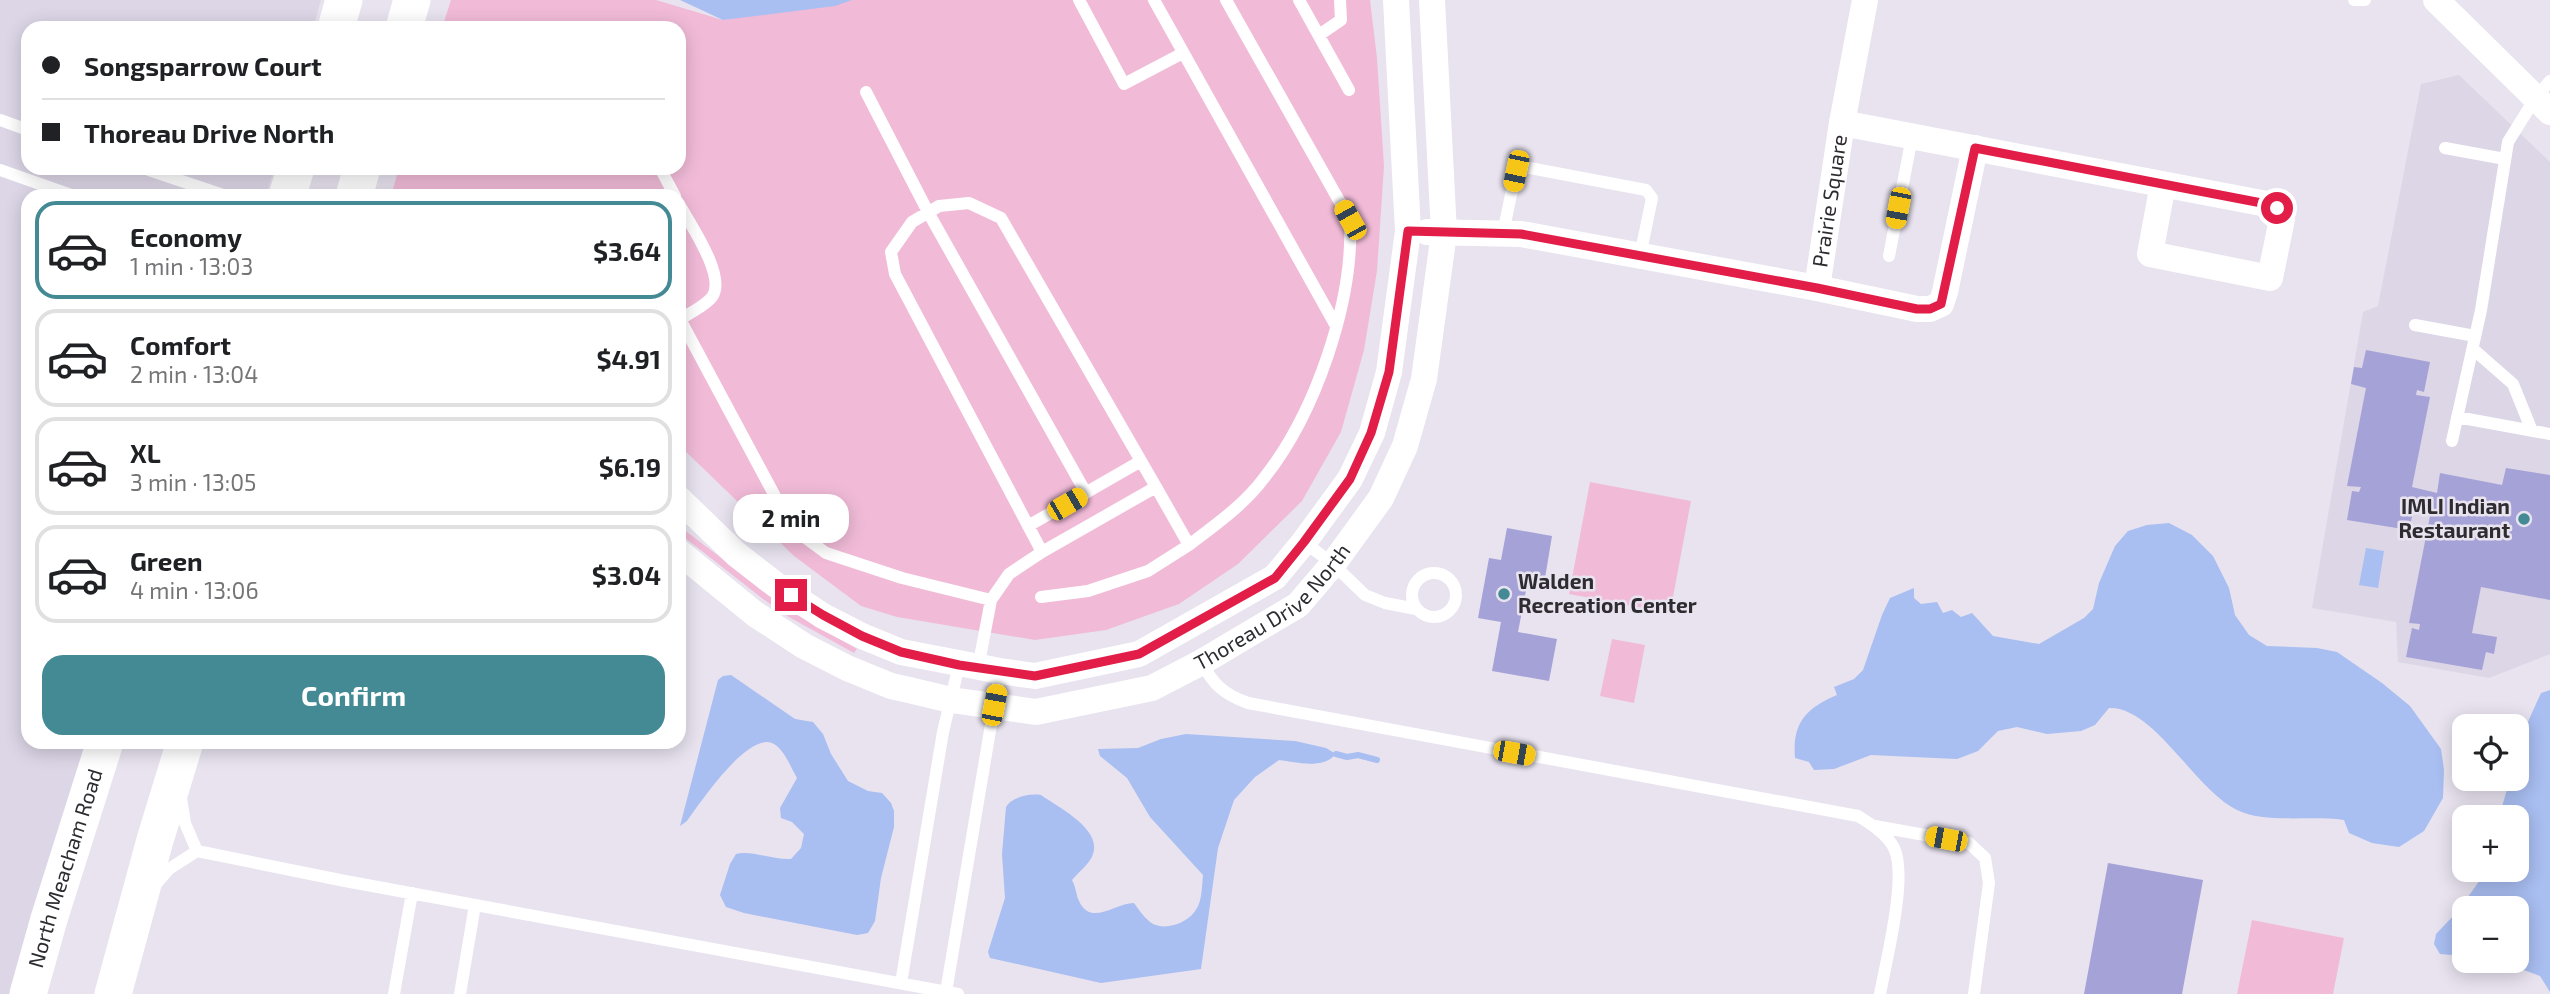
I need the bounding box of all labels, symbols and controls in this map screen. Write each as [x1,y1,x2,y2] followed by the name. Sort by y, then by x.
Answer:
[84,50,322,81] text: Songsparrow Court
[84,117,334,148] text: Thoreau Drive North
[1806,133,1851,269] street label: Prairie Square
[1502,148,1531,194] car
[1884,185,1913,231] car
[2261,192,2293,224] route start
[1331,197,1370,243] car
[46,219,109,282] icon: car
[130,221,242,252] text: Economy
[593,235,661,266] text: $3.64
[130,252,253,280] text: 1 min · 13:03
[46,327,109,390] icon: car
[130,329,231,360] text: Comfort
[596,343,661,374] text: $4.91
[130,360,258,388] text: 2 min · 13:04
[46,435,109,498] icon: car
[130,437,161,468] text: XL
[599,451,661,482] text: $6.19
[130,468,256,496] text: 3 min · 13:05
[1044,484,1091,524] car
[2398,493,2510,542] place label: IMLI Indian Restaurant
[733,494,849,542] callout: 2 min
[762,504,820,532] text: 2 min
[2516,511,2532,527] marker: IMLI Indian Restaurant
[1190,538,1355,675] street label: Thoreau Drive North
[46,543,109,606] icon: car
[130,545,203,576] text: Green
[592,559,661,590] text: $3.04
[1518,568,1697,617] place label: Walden Recreation Center
[130,576,259,604] text: 4 min · 13:06
[775,579,807,611] route end
[1496,586,1512,602] marker: Walden Recreation Center
[42,655,665,735] button: Confirm
[980,682,1009,728] car
[2452,714,2529,973] map controls
[2452,714,2529,791] button: locate
[1492,739,1537,767] car
[22,766,107,970] street label: North Meacham Road
[2452,805,2529,882] button: +
[1924,825,1969,853] car
[2452,896,2529,973] button: −

